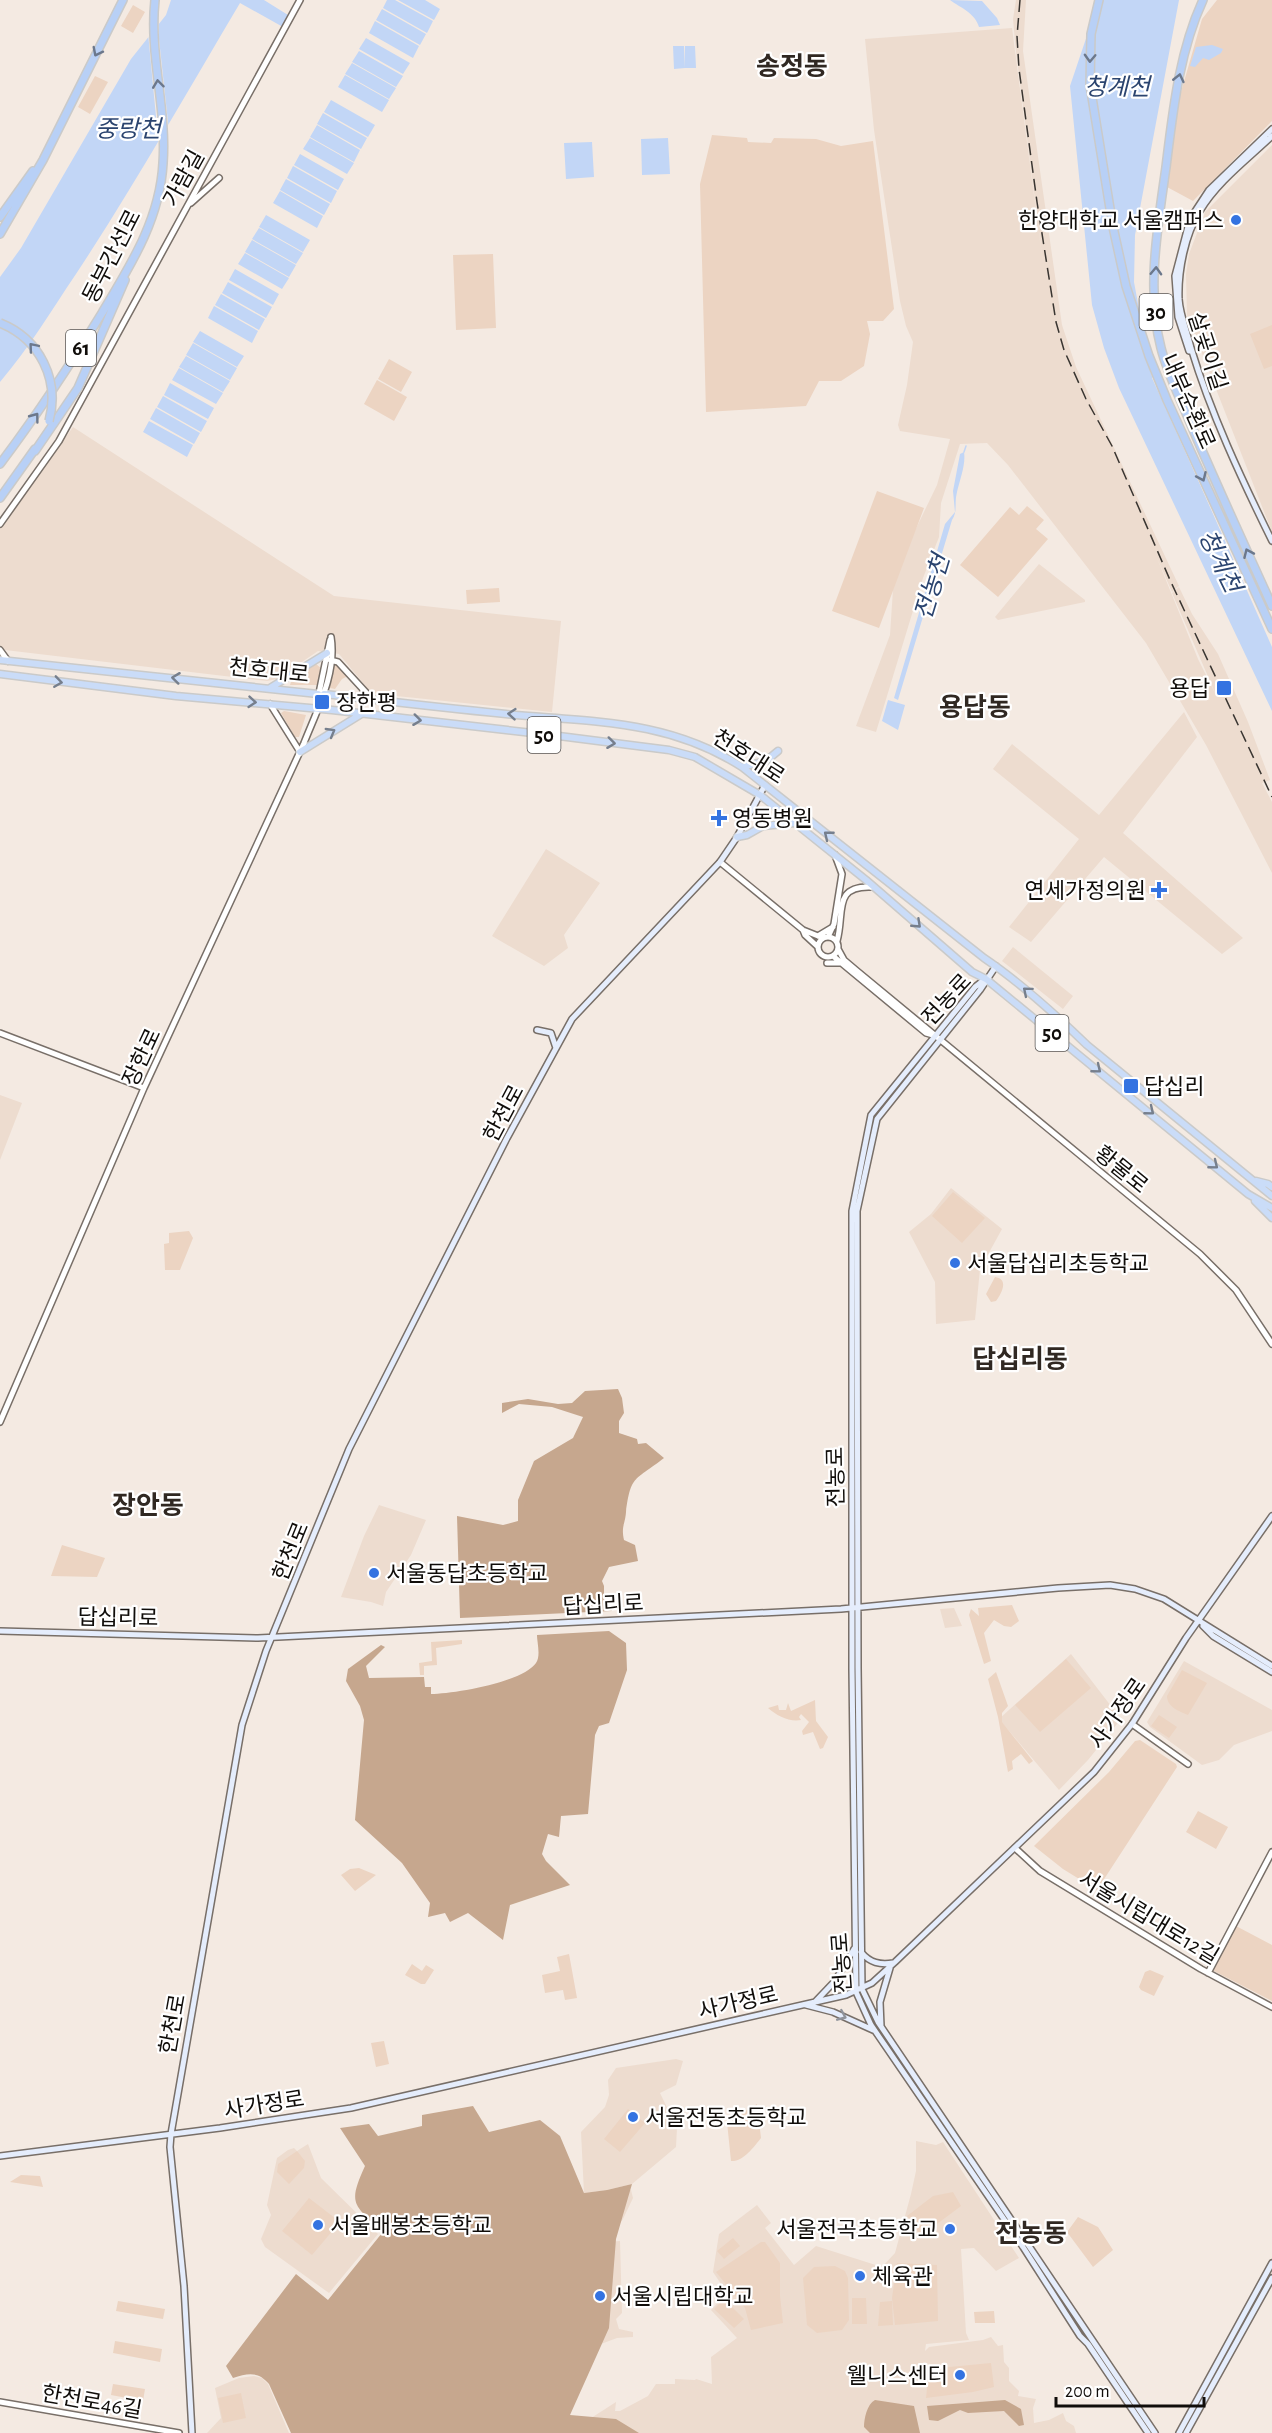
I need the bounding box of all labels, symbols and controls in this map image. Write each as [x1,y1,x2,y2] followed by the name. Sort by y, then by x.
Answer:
[93,46,105,57] one-way arrow
[756,53,828,80] district label: 송정동
[1083,53,1096,62] one-way arrow
[1172,73,1185,83] one-way arrow
[1084,75,1153,100] water label: 청계천
[153,79,165,89] one-way arrow
[95,117,164,142] water label: 중랑천
[159,146,208,210] street label: 가람길
[78,206,145,307] street label: 동부간선로
[1018,209,1224,232] place label: 한양대학교 서울캠퍼스
[1229,213,1243,227] marker: 한양대학교 서울캠퍼스
[1149,266,1162,275] one-way arrow
[1140,294,1172,330] road number: 30
[1184,309,1231,393] street label: 살곶이길
[66,330,96,366] road number: 61
[30,343,41,354] one-way arrow
[1157,350,1220,452] street label: 내부순환로
[28,412,39,423] one-way arrow
[1195,470,1207,481] one-way arrow
[1194,526,1247,599] water label: 청계천
[1243,548,1255,559] one-way arrow
[911,549,955,622] water label: 전농천
[227,655,310,686] street label: 천호대로
[172,672,181,684] one-way arrow
[53,675,63,687] one-way arrow
[1170,677,1210,700] place label: 용답
[1215,679,1233,697] marker: 용답
[336,691,397,714] place label: 장한평
[313,693,331,711] marker: 장한평
[939,694,1011,721] district label: 용답동
[247,695,256,708] one-way arrow
[507,708,516,721] one-way arrow
[413,713,422,725] one-way arrow
[528,717,560,753] road number: 50
[709,725,789,788] street label: 천호대로
[325,728,336,739] one-way arrow
[606,736,615,748] one-way arrow
[732,807,813,830] place label: 영동병원
[710,809,728,827] marker: 영동병원
[824,832,835,843] one-way arrow
[1025,879,1146,902] place label: 연세가정의원
[1150,881,1168,899] marker: 연세가정의원
[910,917,921,928] one-way arrow
[917,969,975,1029] street label: 전농로
[1023,987,1034,998] one-way arrow
[1036,1015,1068,1051] road number: 50
[118,1025,165,1090] street label: 장한로
[1090,1061,1101,1072] one-way arrow
[1144,1075,1205,1098] place label: 답십리
[1122,1077,1140,1095] marker: 답십리
[479,1081,528,1145] street label: 한천로
[1143,1104,1154,1115] one-way arrow
[1091,1141,1153,1197] street label: 황물로
[1207,1158,1218,1169] one-way arrow
[967,1252,1149,1275] place label: 서울답십리초등학교
[948,1256,962,1270] marker: 서울답십리초등학교
[972,1345,1068,1373] district label: 답십리동
[823,1446,848,1508] street label: 전농로
[112,1492,184,1519] district label: 장안동
[268,1519,313,1584] street label: 한천로
[386,1562,548,1585] place label: 서울동답초등학교
[367,1566,381,1580] marker: 서울동답초등학교
[562,1591,644,1618] street label: 답십리로
[77,1605,159,1630] street label: 답십리로
[1085,1674,1150,1753] street label: 사가정로
[1075,1867,1223,1968] street label: 서울시립대로12길
[828,1932,855,1994] street label: 전농로
[696,1982,780,2023] street label: 사가정로
[156,1992,189,2056] street label: 한천로
[835,2009,846,2021] one-way arrow
[222,2087,306,2122] street label: 사가정로
[645,2106,807,2129] place label: 서울전동초등학교
[626,2110,640,2124] marker: 서울전동초등학교
[330,2214,492,2237] place label: 서울배봉초등학교
[311,2218,325,2232] marker: 서울배봉초등학교
[776,2218,938,2241] place label: 서울전곡초등학교
[995,2220,1067,2247] district label: 전농동
[943,2222,957,2236] marker: 서울전곡초등학교
[872,2265,933,2288] place label: 체육관
[853,2269,867,2283] marker: 체육관
[612,2285,754,2308] place label: 서울시립대학교
[593,2289,607,2303] marker: 서울시립대학교
[847,2364,948,2387] place label: 웰니스센터
[953,2368,967,2382] marker: 웰니스센터
[1056,2370,1204,2408] scale bar
[40,2381,144,2422] street label: 한천로46길
[1065,2383,1110,2401] text: 200 m

